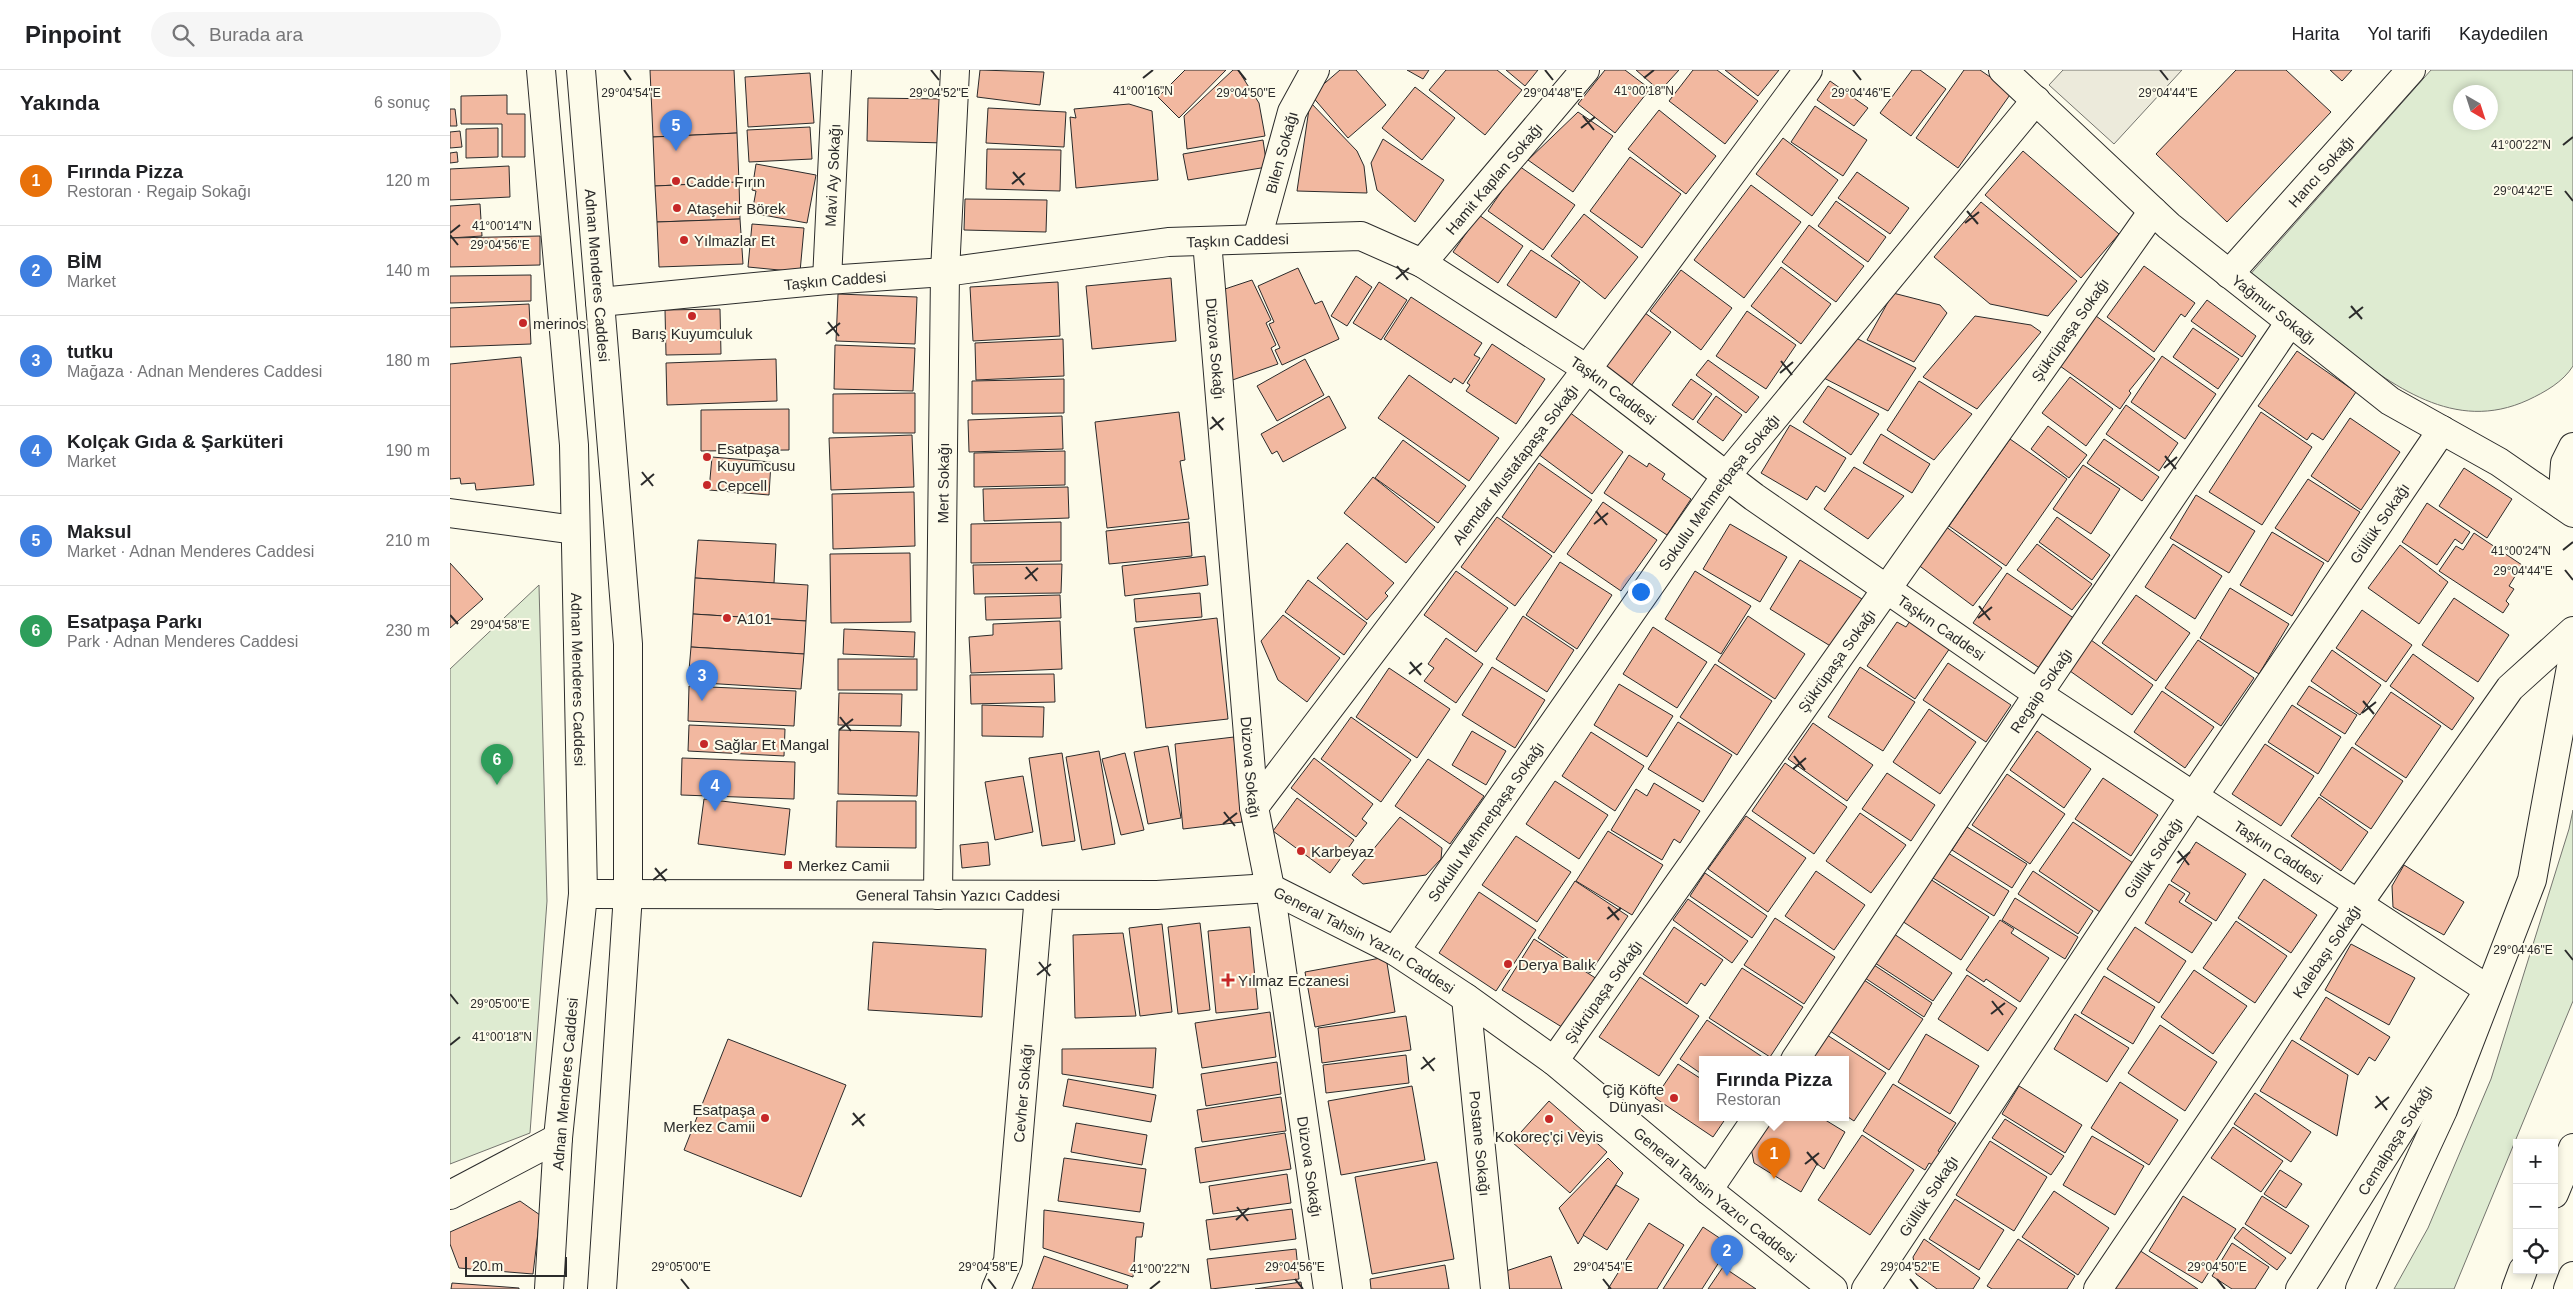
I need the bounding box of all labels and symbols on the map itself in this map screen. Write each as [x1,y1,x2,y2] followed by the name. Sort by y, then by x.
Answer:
[1113,84,1173,98] text: 41°00'16"N
[1614,84,1674,98] text: 41°00'18"N
[2453,85,2498,130] north arrow
[601,86,661,100] text: 29°04'54"E
[909,86,969,100] text: 29°04'52"E
[1216,86,1276,100] text: 29°04'50"E
[1523,86,1583,100] text: 29°04'48"E
[1831,86,1891,100] text: 29°04'46"E
[2138,86,2198,100] text: 29°04'44"E
[1262,109,1300,195] street label: Bilen Sokağı
[660,110,692,151] pin: 5
[1442,119,1546,238] street label: Hamit Kaplan Sokağı
[821,123,843,227] street label: Mavi Ay Sokağı
[2285,132,2357,210] street label: Hancı Sokağı
[2491,138,2551,152] text: 41°00'22"N
[686,173,765,190] place label: Cadde Fırın
[670,175,682,187] marker: Cadde Fırın
[2493,184,2553,198] text: 29°04'42"E
[582,188,613,362] street label: Adnan Menderes Caddesi
[687,200,786,217] place label: Ataşehir Börek
[671,202,683,214] marker: Ataşehir Börek
[472,219,532,233] text: 41°00'14"N
[1186,230,1289,250] street label: Taşkın Caddesi
[694,232,776,249] place label: Yılmazlar Et
[678,234,690,246] marker: Yılmazlar Et
[470,238,530,252] text: 29°04'56"E
[783,268,887,293] street label: Taşkın Caddesi
[2229,271,2320,348] street label: Yağmur Sokağı
[2027,274,2112,384] street label: Şükrüpaşa Sokağı
[1203,297,1229,400] street label: Düzova Sokağı
[686,310,698,322] marker: Barış Kuyumculuk
[533,315,586,332] place label: merinos
[517,317,529,329] marker: merinos
[632,325,753,342] place label: Barış Kuyumculuk
[1568,352,1660,427] street label: Taşkın Caddesi
[1449,380,1581,547] street label: Alemdar Mustafapaşa Sokağı
[1655,410,1783,573] street label: Sokullu Mehmetpaşa Sokağı
[717,440,795,474] place label: Esatpaşa Kuyumcusu
[934,442,952,524] street label: Mert Sokağı
[701,451,713,463] marker: Esatpaşa Kuyumcusu
[717,477,767,494] place label: Cepcell
[701,479,713,491] marker: Cepcell
[2346,479,2412,566] street label: Güllük Sokağı
[2491,544,2551,558] text: 41°00'24"N
[2493,564,2553,578] text: 29°04'44"E
[1628,579,1654,605] your location
[1895,591,1989,663] street label: Taşkın Caddesi
[568,593,589,766] street label: Adnan Menderes Caddesi
[1794,605,1879,715] street label: Şükrüpaşa Sokağı
[737,610,772,627] place label: A101
[721,612,733,624] marker: A101
[470,618,530,632] text: 29°04'58"E
[2006,645,2075,736] street label: Regaip Sokağı
[686,660,718,701] pin: 3
[1238,716,1264,819] street label: Düzova Sokağı
[714,736,829,753] place label: Sağlar Et Mangal
[698,738,710,750] marker: Sağlar Et Mangal
[1424,738,1547,905] street label: Sokullu Mehmetpaşa Sokağı
[481,744,513,785] pin: 6
[699,770,731,811] pin: 4
[2120,814,2186,901] street label: Güllük Sokağı
[2231,817,2326,887] street label: Taşkın Caddesi
[1311,843,1374,860] place label: Karbeyaz
[1295,845,1307,857] marker: Karbeyaz
[798,857,890,874] place label: Merkez Camii
[782,859,794,871] marker: Merkez Camii
[1271,883,1458,997] street label: General Tahsin Yazıcı Caddesi
[856,886,1060,903] street label: General Tahsin Yazıcı Caddesi
[2289,901,2364,1001] street label: Kalebaşı Sokağı
[1561,937,1645,1047] street label: Şükrüpaşa Sokağı
[2493,943,2553,957] text: 29°04'46"E
[1518,956,1596,973] place label: Derya Balık
[1502,958,1514,970] marker: Derya Balık
[1238,972,1349,989] place label: Yılmaz Eczanesi
[1222,974,1234,986] marker: Yılmaz Eczanesi
[470,997,530,1011] text: 29°05'00"E
[549,997,581,1171] street label: Adnan Menderes Caddesi
[472,1030,532,1044] text: 41°00'18"N
[1010,1043,1035,1143] street label: Cevher Sokağı
[1602,1081,1664,1115] place label: Çiğ Köfte Dünyası
[2354,1082,2436,1198] street label: Cemalpaşa Sokağı
[1467,1090,1494,1197] street label: Postane Sokağı
[1668,1092,1680,1104] marker: Çiğ Köfte Dünyası
[663,1101,756,1135] place label: Esatpaşa Merkez Camii
[759,1112,771,1124] marker: Esatpaşa Merkez Camii
[1543,1113,1555,1125] marker: Kokoreç'çi Veyis
[1295,1115,1326,1218] street label: Düzova Sokağı
[1631,1123,1800,1265] street label: General Tahsin Yazıcı Caddesi
[1495,1128,1603,1145] place label: Kokoreç'çi Veyis
[1758,1138,1790,1179] pin: 1
[1895,1152,1961,1239] street label: Güllük Sokağı
[1711,1235,1743,1276] pin: 2
[465,1254,568,1277] scale bar
[651,1260,711,1274] text: 29°05'00"E
[958,1260,1018,1274] text: 29°04'58"E
[1265,1260,1325,1274] text: 29°04'56"E
[1573,1260,1633,1274] text: 29°04'54"E
[1880,1260,1940,1274] text: 29°04'52"E
[2187,1260,2247,1274] text: 29°04'50"E
[1130,1262,1190,1276] text: 41°00'22"N

